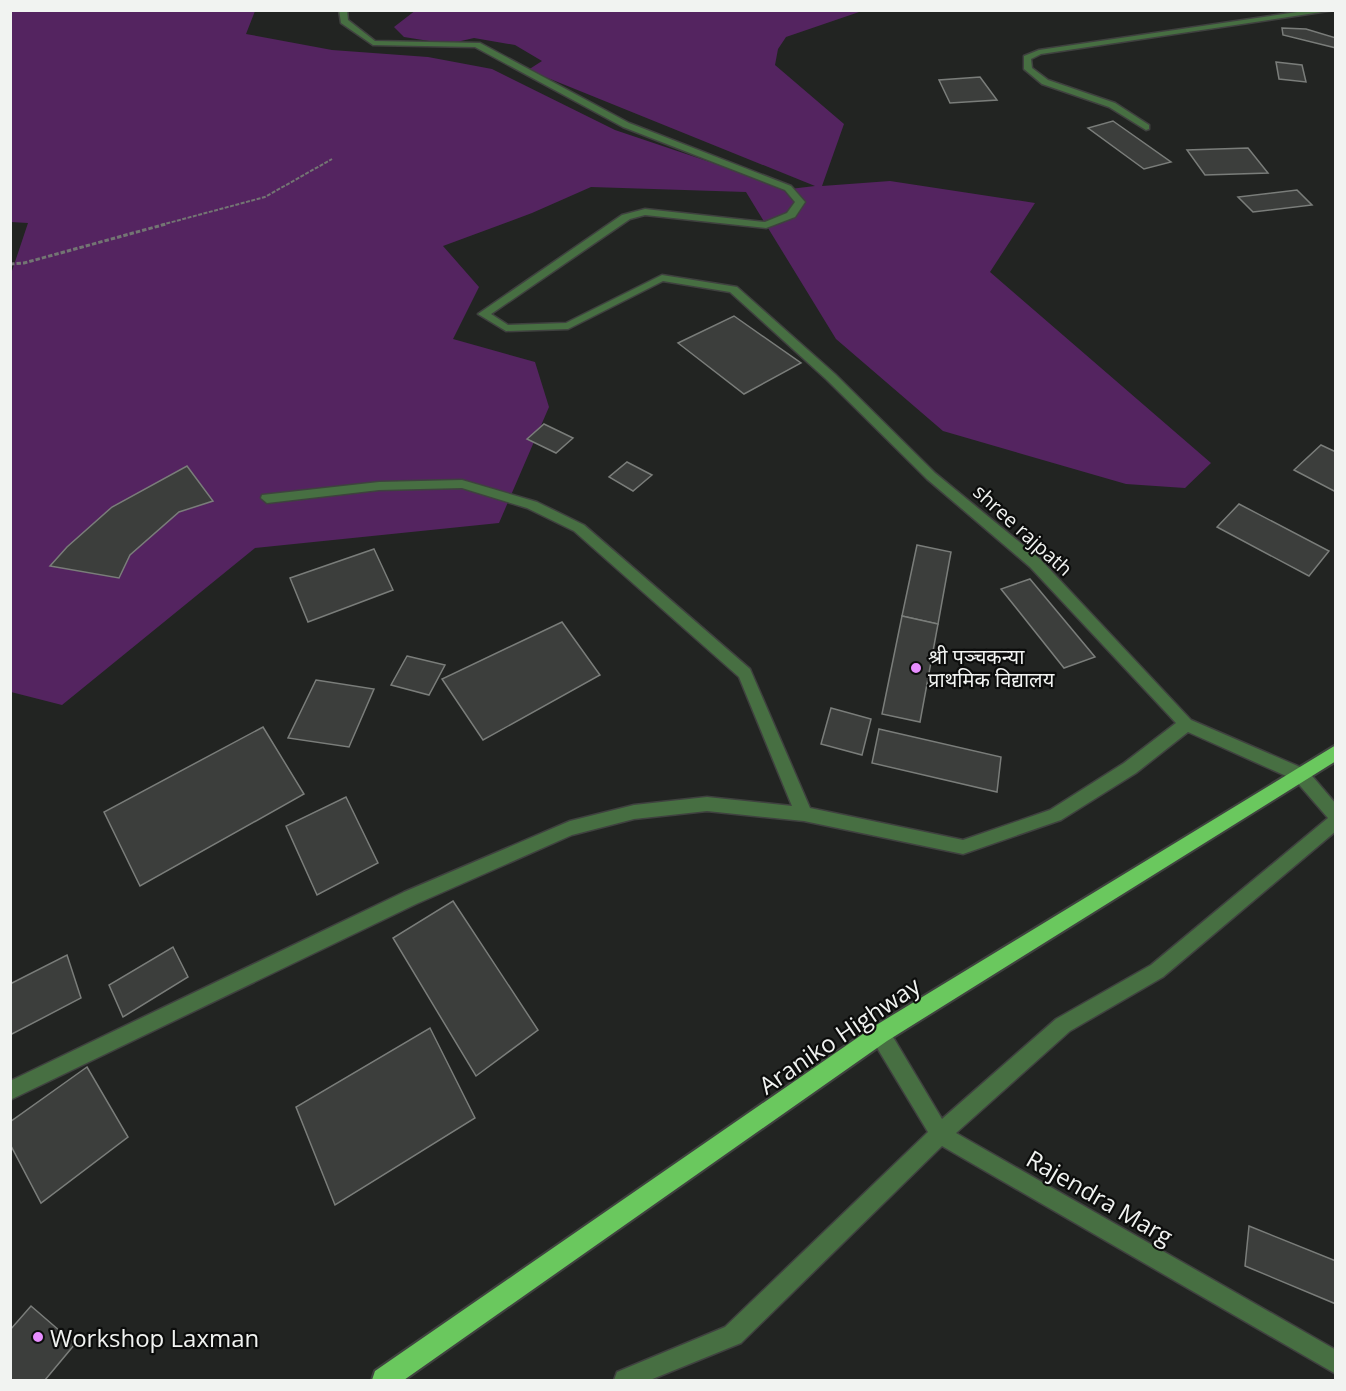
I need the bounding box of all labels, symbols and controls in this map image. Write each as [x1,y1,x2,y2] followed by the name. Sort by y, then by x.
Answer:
[968,478,1078,582] street label: shree rajpath
[928,643,1055,693] place label: श्री पञ्चकन्या प्राथमिक विद्यालय
[909,661,923,675] marker: श्री पञ्चकन्या प्राथमिक विद्यालय
[752,968,927,1101] street label: Araniko Highway
[1021,1142,1179,1252] street label: Rajendra Marg
[50,1321,259,1354] place label: Workshop Laxman
[31,1330,45,1344] marker: Workshop Laxman

